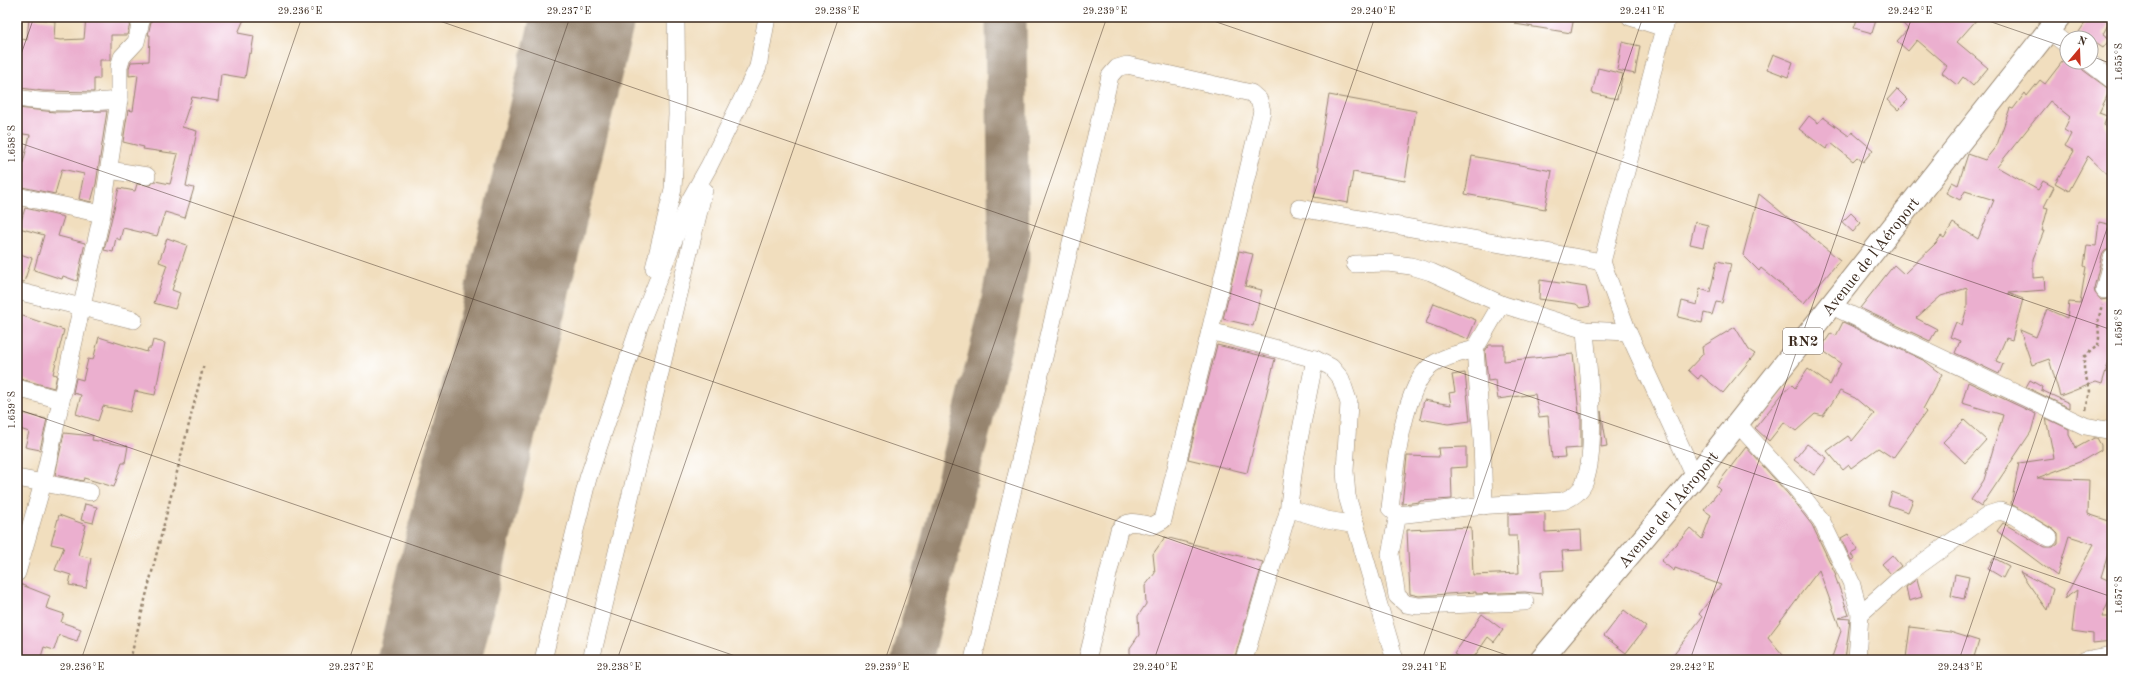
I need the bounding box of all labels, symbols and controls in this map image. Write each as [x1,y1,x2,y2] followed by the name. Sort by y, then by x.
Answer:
[278,6,322,16] text: 29.236°E
[547,6,591,16] text: 29.237°E
[815,6,859,16] text: 29.238°E
[1083,6,1127,16] text: 29.239°E
[1351,6,1395,16] text: 29.240°E
[1620,6,1664,16] text: 29.241°E
[1888,6,1932,16] text: 29.242°E
[2059,30,2099,70] north arrow
[2076,35,2088,49] text: N
[2114,43,2124,81] text: 1.655°S
[7,125,17,163] text: 1.658°S
[1820,195,1923,320] street label: Avenue de l'Aéroport
[2114,309,2124,347] text: 1.656°S
[1783,328,1823,354] road number: RN2
[7,391,17,429] text: 1.659°S
[1616,449,1722,572] street label: Avenue de l'Aéroport
[2114,576,2124,614] text: 1.657°S
[60,662,104,672] text: 29.236°E
[329,662,373,672] text: 29.237°E
[597,662,641,672] text: 29.238°E
[865,662,909,672] text: 29.239°E
[1133,662,1177,672] text: 29.240°E
[1402,662,1446,672] text: 29.241°E
[1670,662,1714,672] text: 29.242°E
[1938,662,1982,672] text: 29.243°E

